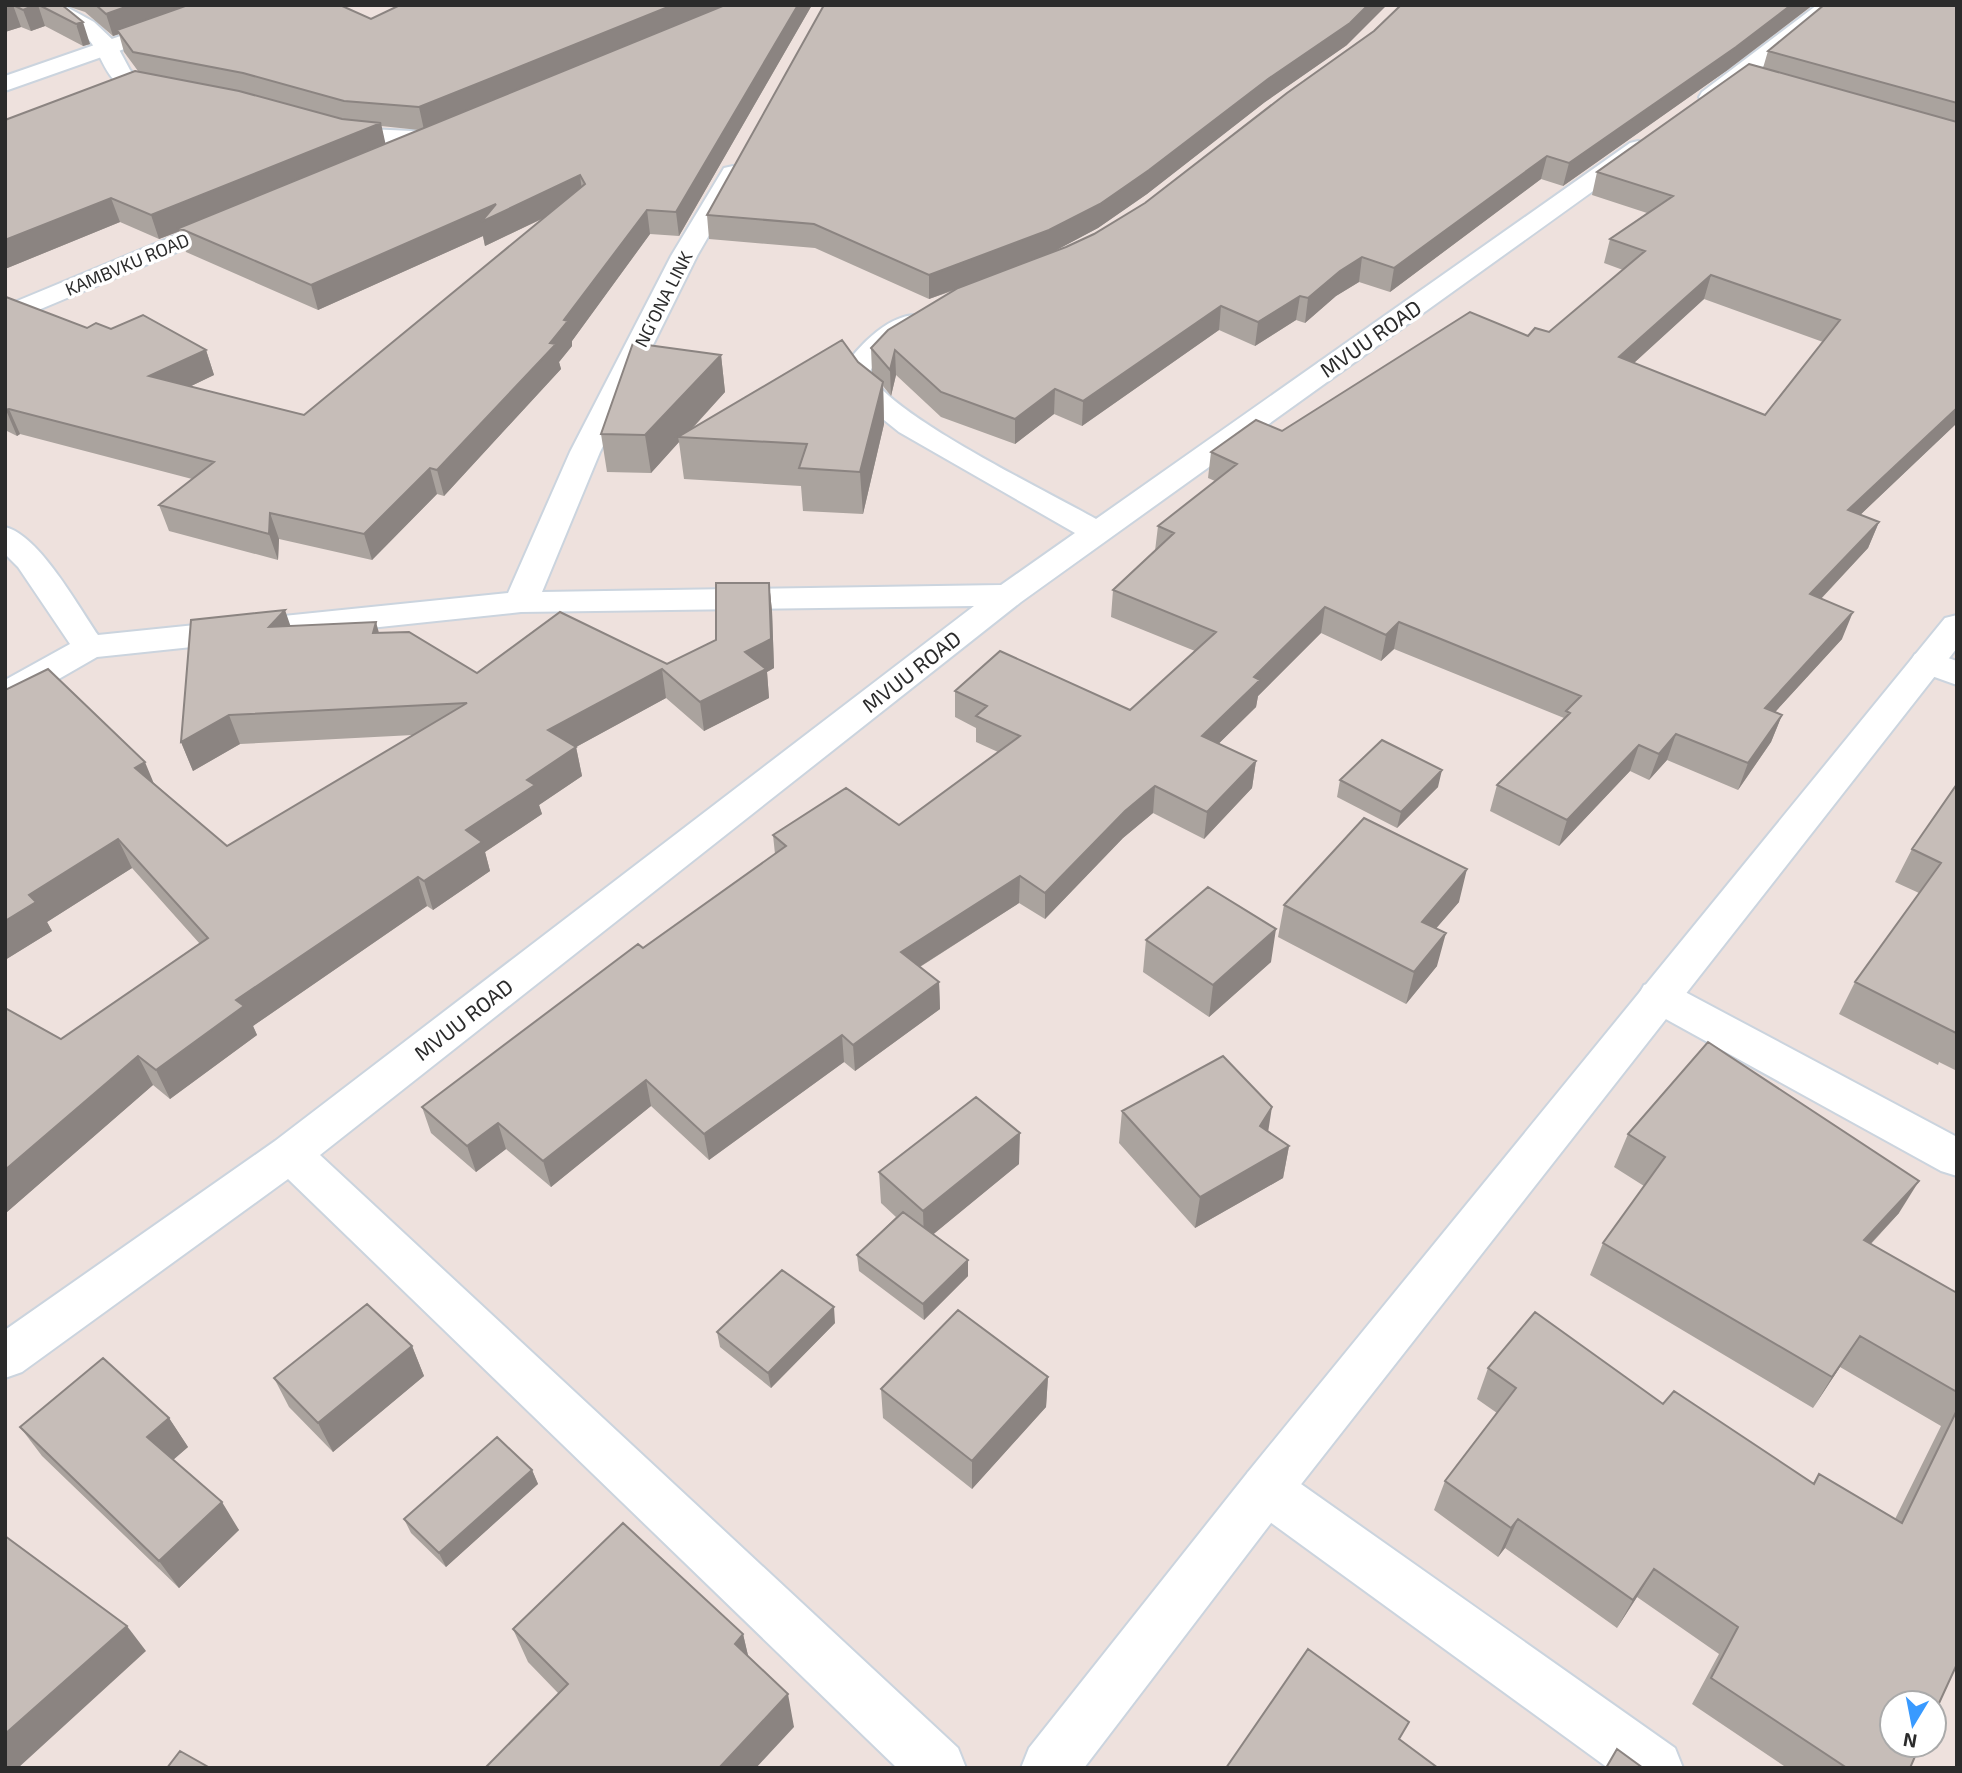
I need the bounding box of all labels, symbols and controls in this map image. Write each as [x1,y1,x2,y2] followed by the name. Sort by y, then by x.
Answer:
[62,228,192,300] street label: KAMBVKU ROAD
[629,247,697,351] street label: NG'ONA LINK
[1315,294,1425,382] street label: MVUU ROAD
[857,625,965,717] street label: MVUU ROAD
[409,973,517,1065] street label: MVUU ROAD
[1878,1689,1948,1759] north arrow
[1901,1729,1919,1754] text: N

